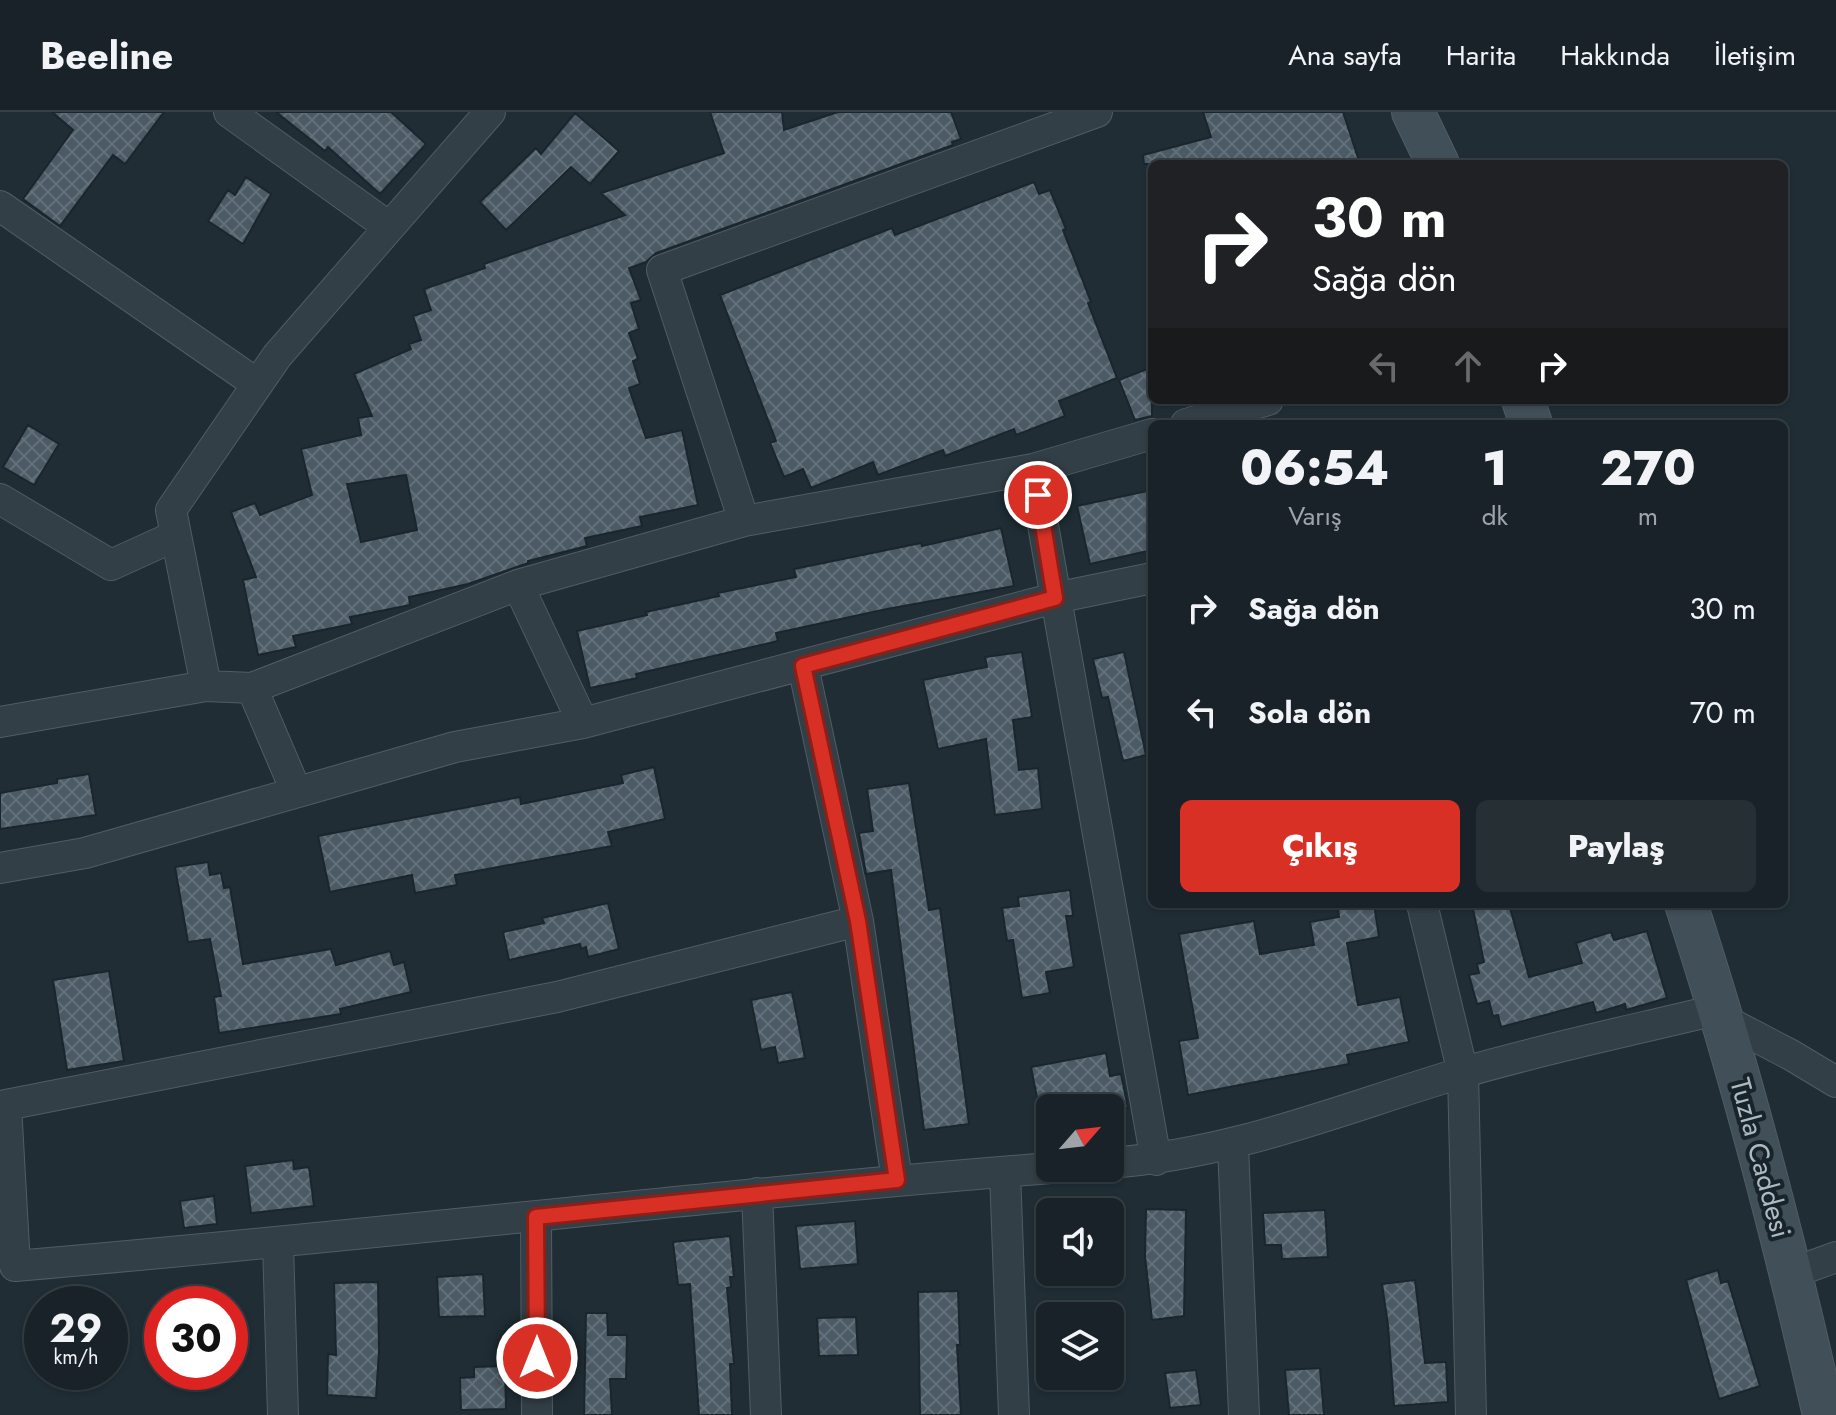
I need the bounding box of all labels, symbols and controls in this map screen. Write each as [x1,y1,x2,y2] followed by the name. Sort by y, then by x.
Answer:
[40,28,173,83] text: Beeline
[1288,35,1402,76] text: Ana sayfa
[1446,35,1516,76] text: Harita
[1560,35,1670,76] text: Hakkında
[1714,35,1796,76] text: İletişim
[1312,177,1447,258] text: 30 m
[1180,192,1284,296] icon: right
[1312,252,1457,304] text: Sağa dön
[1362,344,1406,388] icon: left
[1446,344,1490,388] icon: ahead
[1530,344,1574,388] icon: right
[1240,434,1389,503] text: 06:54
[1482,434,1508,503] text: 1
[1600,434,1696,503] text: 270
[1004,461,1072,529] pin
[1016,473,1060,517] icon: arrive
[1288,497,1341,535] text: Varış
[1482,497,1508,535] text: dk
[1638,497,1658,535] text: m
[1180,586,1224,630] icon: right
[1248,587,1380,630] text: Sağa dön
[1689,587,1756,630] text: 30 m
[1180,690,1224,734] icon: left
[1248,691,1371,734] text: Sola dön
[1690,691,1756,734] text: 70 m
[1180,800,1460,892] button: Çıkış
[1476,800,1756,892] button: Paylaş
[1719,1074,1802,1243] street label: Tuzla Caddesi
[1036,1094,1124,1182] north arrow
[1036,1094,1124,1390] map controls
[1036,1198,1124,1286] button: sound
[144,1286,248,1390] speed limit sign: 30
[50,1299,103,1357] text: 29
[1036,1302,1124,1390] button: layers
[495,1316,579,1400] position arrow
[53,1343,99,1372] text: km/h

